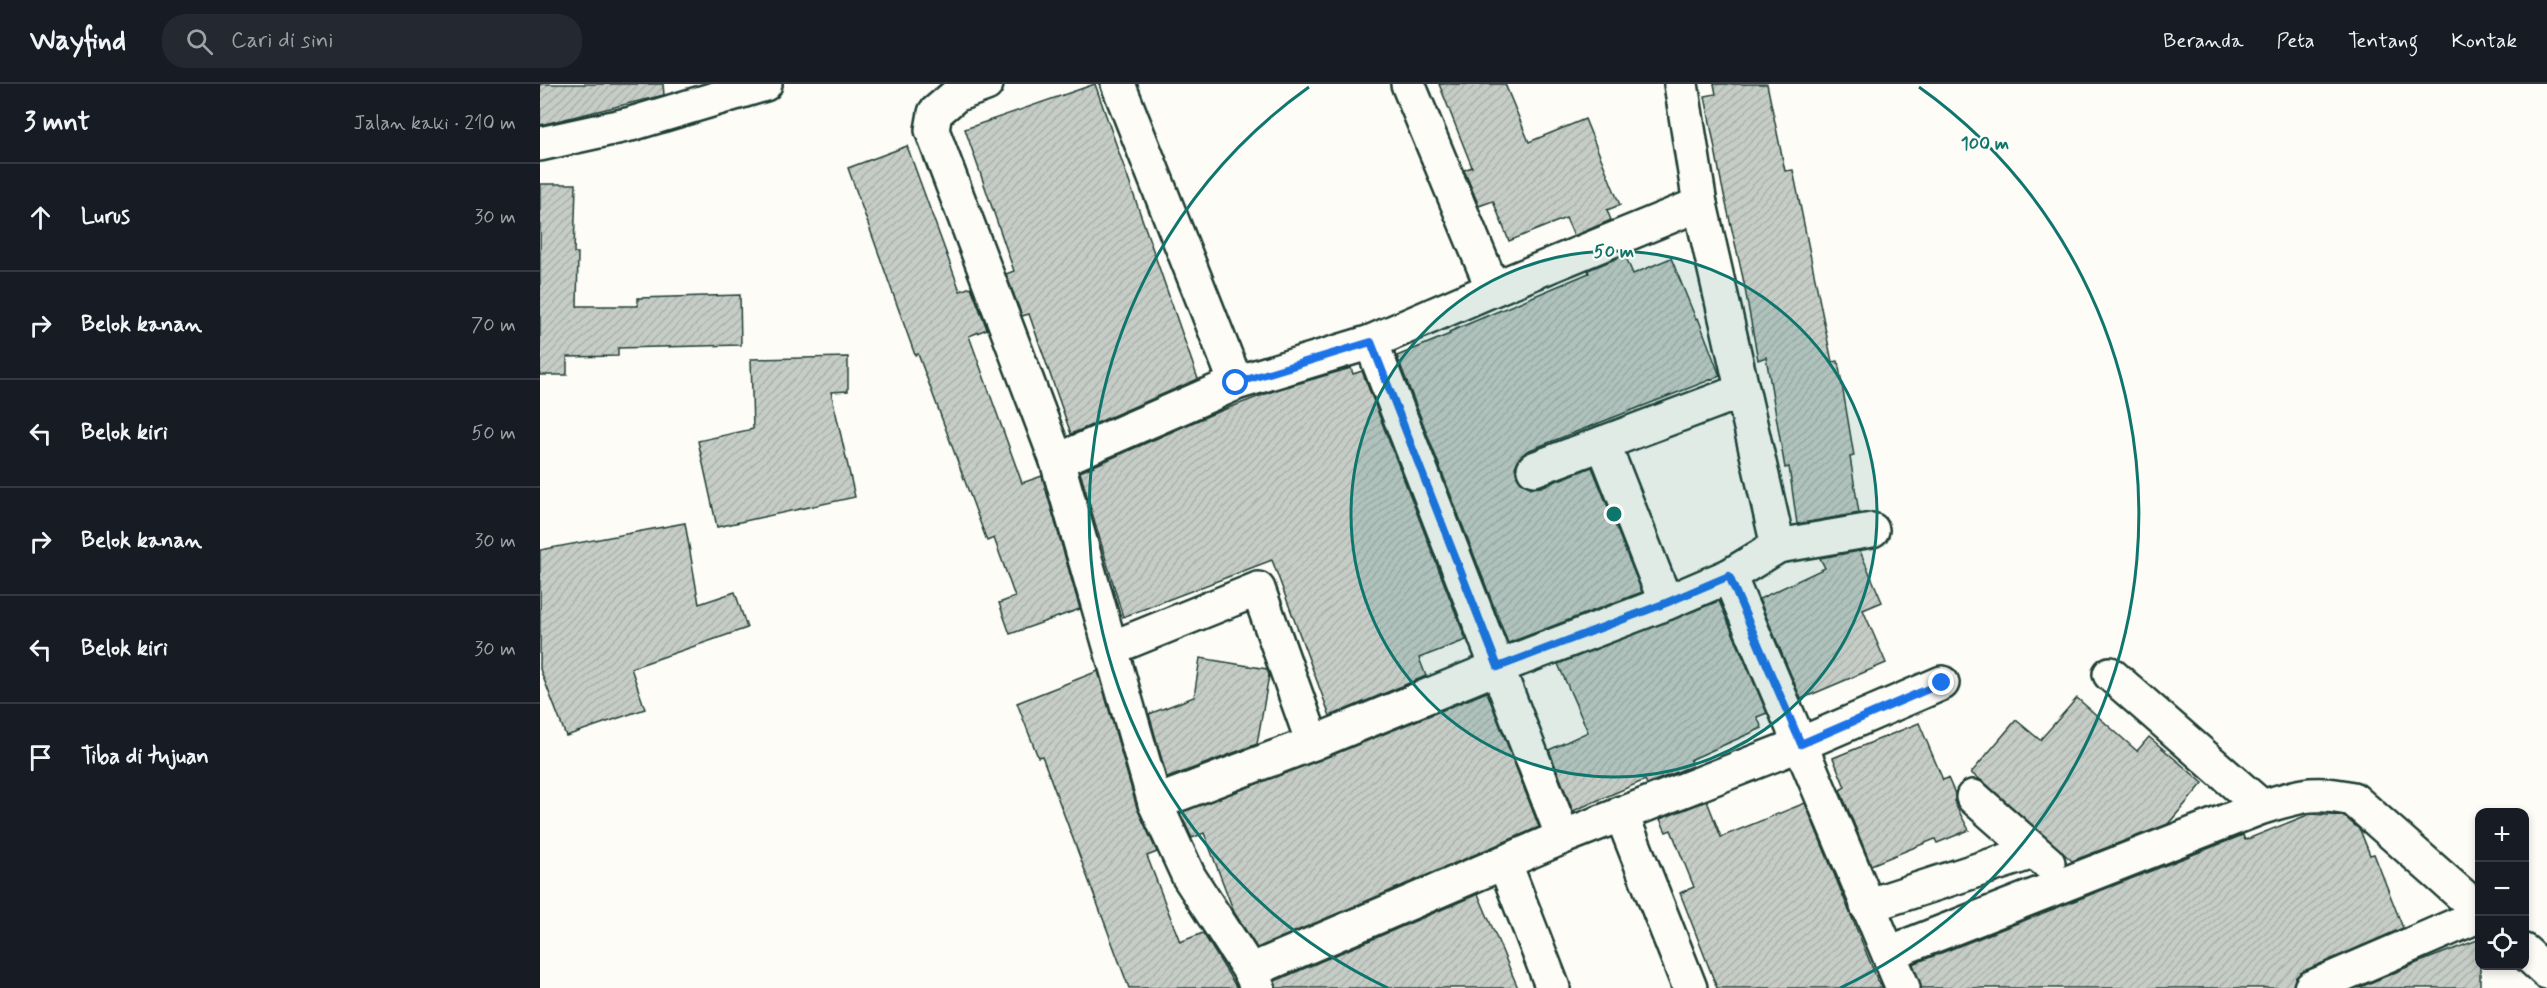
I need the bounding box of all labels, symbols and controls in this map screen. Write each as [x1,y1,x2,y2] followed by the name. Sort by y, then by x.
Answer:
[162,14,582,68] search box
[30,23,126,60] text: Wayfind
[183,25,216,58] icon: search
[231,27,334,55] text: Cari di sini
[2163,27,2244,55] text: Beranda
[2277,27,2315,55] text: Peta
[2348,27,2418,55] text: Tentang
[2451,27,2517,55] text: Kontak
[24,106,90,140] text: 3 mnt
[353,110,516,137] text: Jalan kaki · 210 m
[1961,132,2009,156] text: 100 m
[24,201,57,234] icon: ahead
[81,203,130,231] text: Lurus
[474,204,516,231] text: 30 m
[1594,240,1634,264] text: 50 m
[24,309,57,342] icon: right
[81,311,202,339] text: Belok kanan
[471,312,516,339] text: 70 m
[1222,369,1248,395] route start
[24,417,57,450] icon: left
[81,419,168,447] text: Belok kiri
[471,420,516,447] text: 50 m
[1604,504,1624,524] centre of rings
[24,525,57,558] icon: right
[81,527,202,555] text: Belok kanan
[474,528,516,555] text: 30 m
[24,633,57,666] icon: left
[81,635,168,663] text: Belok kiri
[474,636,516,663] text: 30 m
[1928,669,1954,695] route end
[24,741,57,774] icon: arrive
[81,743,209,771] text: Tiba di tujuan
[2475,808,2529,970] map controls
[2475,808,2529,862] button: +
[2475,862,2529,916] button: −
[2475,916,2529,970] button: locate

